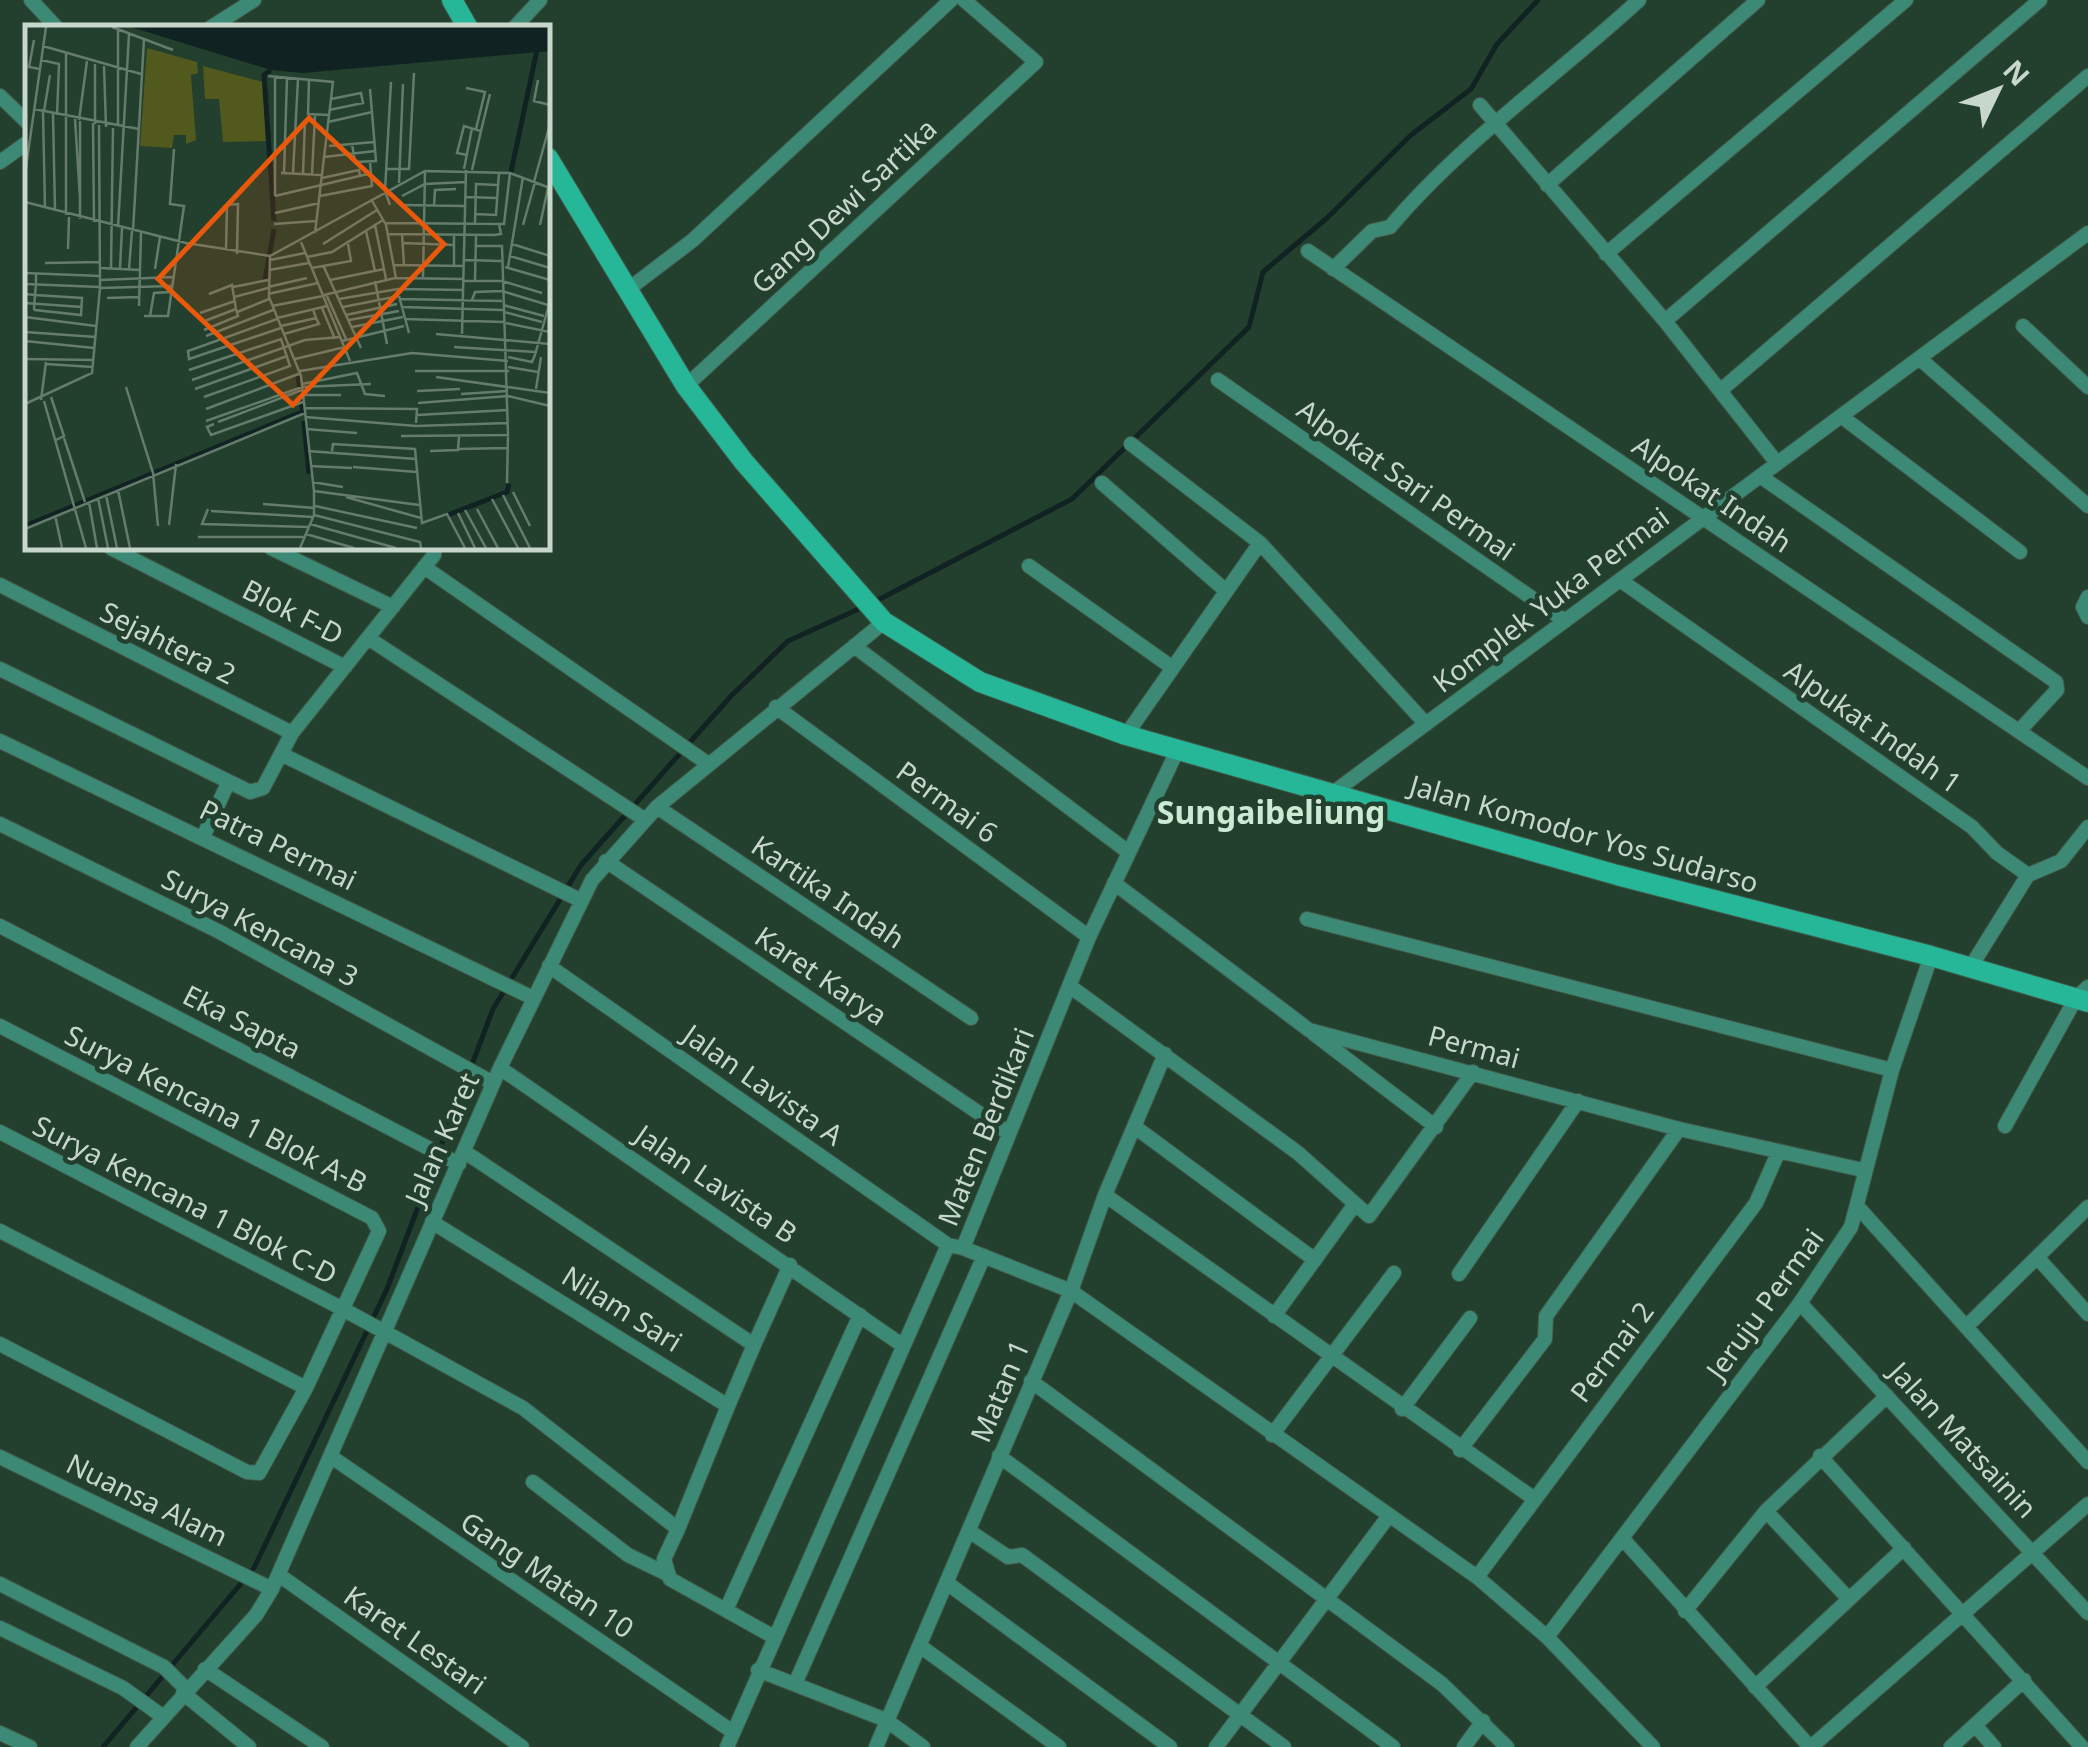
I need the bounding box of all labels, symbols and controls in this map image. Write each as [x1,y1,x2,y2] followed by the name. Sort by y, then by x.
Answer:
[25,25,550,550] inset map
[1948,40,2048,140] north arrow
[1995,51,2039,94] text: N
[742,109,944,301] street label: Gang Dewi Sartika
[1290,390,1523,569] street label: Alpokat Sari Permai
[1626,426,1800,560] street label: Alpokat Indah
[1425,498,1676,701] street label: Komplek Yuka Permai
[236,570,350,653] street label: Blok F-D
[94,592,243,692] street label: Sejahtera 2
[1777,651,1970,801] street label: Alpukat Indah 1
[889,752,1006,851] street label: Permai 6
[1403,764,1763,901] street label: Jalan Komodor Yos Sudarso
[194,790,363,898] street label: Patra Permai
[1157,790,1385,833] district label: Sungaibeliung
[745,826,913,956] street label: Kartika Indah
[156,859,365,995] street label: Surya Kencana 3
[748,917,895,1033] street label: Karet Karya
[177,975,308,1067] street label: Eka Sapta
[674,1013,851,1153] street label: Jalan Lavista A
[59,1015,374,1201] street label: Surya Kencana 1 Blok A-B
[1424,1016,1524,1076] street label: Permai
[928,1022,1042,1231] street label: Maten Berdikari
[394,1067,487,1213] street label: Jalan Karet
[27,1106,344,1292] street label: Surya Kencana 1 Blok C-D
[626,1113,805,1251] street label: Jalan Lavista B
[1695,1220,1832,1389] street label: Jeruju Permai
[555,1256,690,1360] street label: Nilam Sari
[1561,1293,1661,1409] street label: Permai 2
[961,1334,1038,1448] street label: Matan 1
[1879,1351,2046,1526] street label: Jalan Matsainin
[60,1444,234,1555] street label: Nuansa Alam
[453,1502,642,1646] street label: Gang Matan 10
[337,1576,494,1702] street label: Karet Lestari

